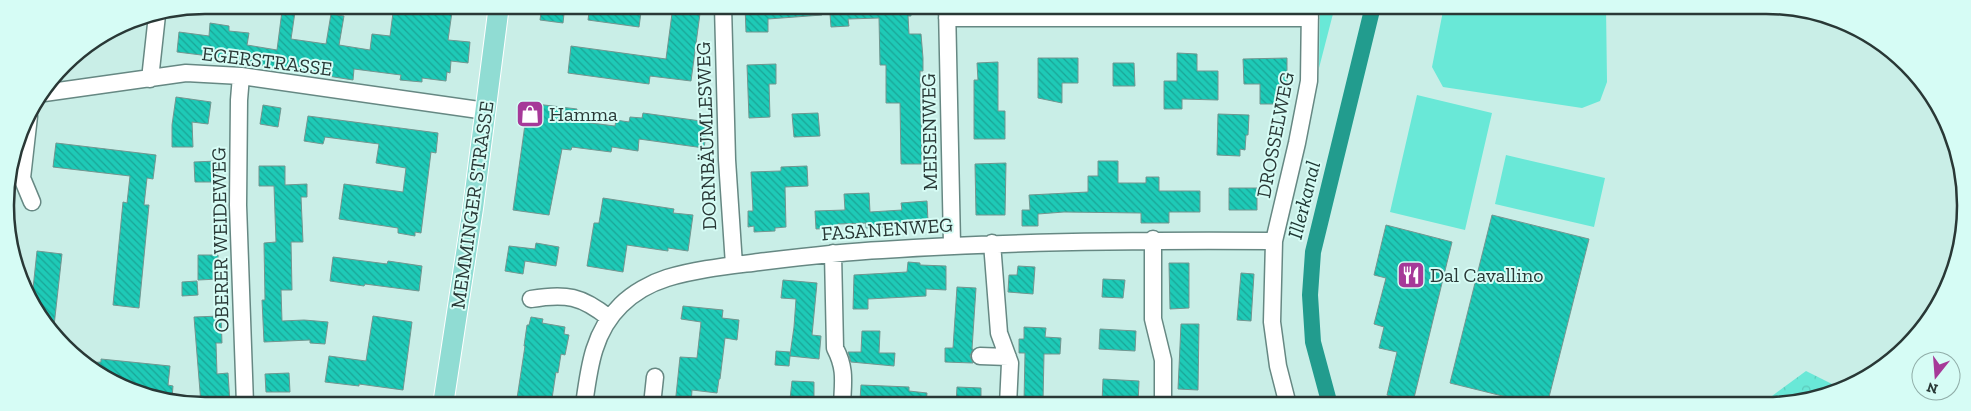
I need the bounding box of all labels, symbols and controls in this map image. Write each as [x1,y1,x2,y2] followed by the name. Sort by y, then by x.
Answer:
[200,41,334,81] street label: EGERSTRASSE
[691,41,721,231] street label: DORNBÄUMLESWEG
[1251,70,1299,200] street label: DROSSELWEG
[916,73,942,191] street label: MEISENWEG
[515,99,545,129] shop icon: Hamma
[446,100,498,310] street label: MEMMINGER STRASSE
[549,102,618,126] place label: Hamma
[206,147,234,333] street label: OBERER WEIDEWEG
[1282,158,1325,241] water label: Illerkanal
[820,212,954,246] street label: FASANENWEG
[1396,260,1426,290] restaurant icon: Dal Cavallino
[1430,263,1543,287] place label: Dal Cavallino
[1911,351,1961,401] north arrow
[1924,378,1940,398] text: N

